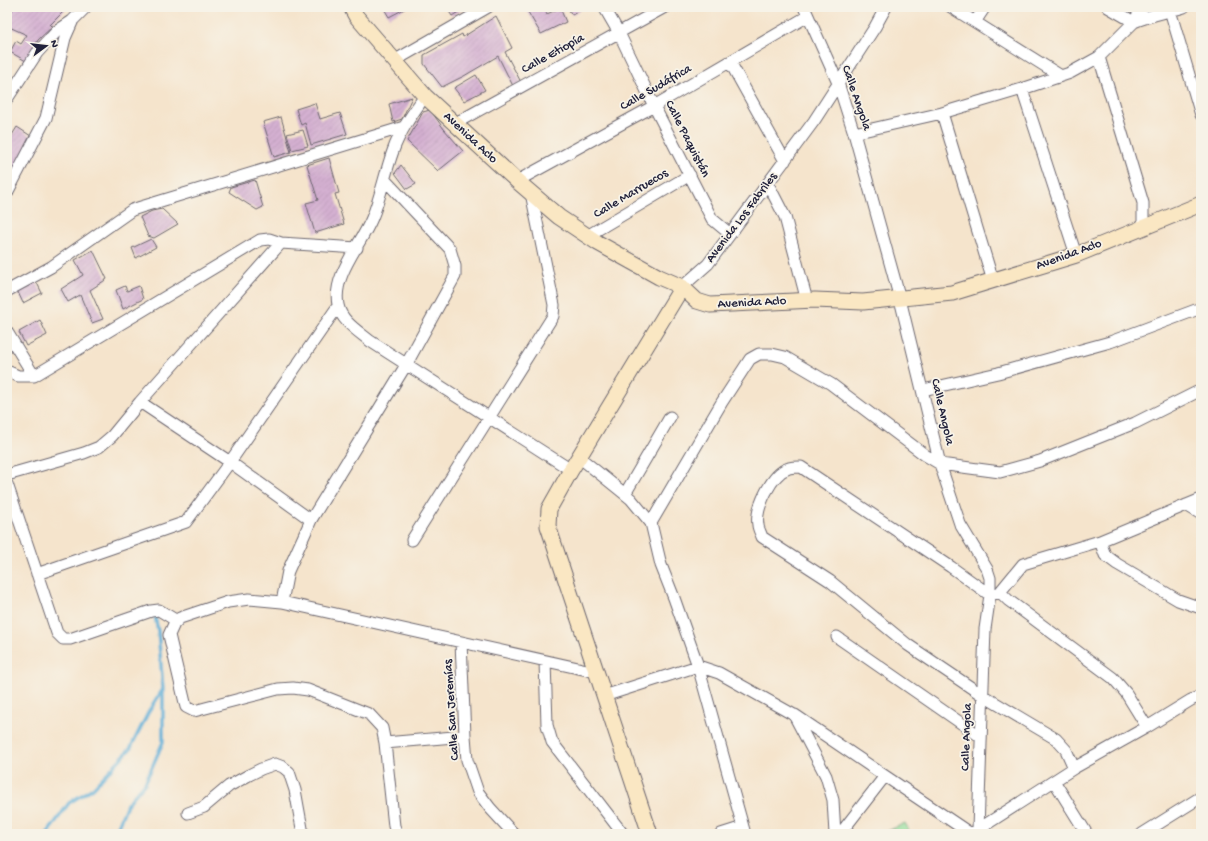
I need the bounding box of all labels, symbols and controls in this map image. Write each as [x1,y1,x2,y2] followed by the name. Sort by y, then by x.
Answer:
[26,26,66,66] north arrow
[519,30,588,77] street label: Calle Etiopía
[47,39,60,49] text: N
[618,61,695,114] street label: Calle Sudáfrica
[838,63,874,133] street label: Calle Angola
[661,98,713,181] street label: Calle Paquistán
[440,109,500,167] street label: Avenida Aclo
[591,165,672,222] street label: Calle Marruecos
[703,169,781,266] street label: Avenida Los Fabriles
[1034,236,1104,274] street label: Avenida Aclo
[717,294,787,312] street label: Avenida Aclo
[927,377,957,448] street label: Calle Angola
[441,658,463,761] street label: Calle San Jeremías
[958,702,976,771] street label: Calle Angola

